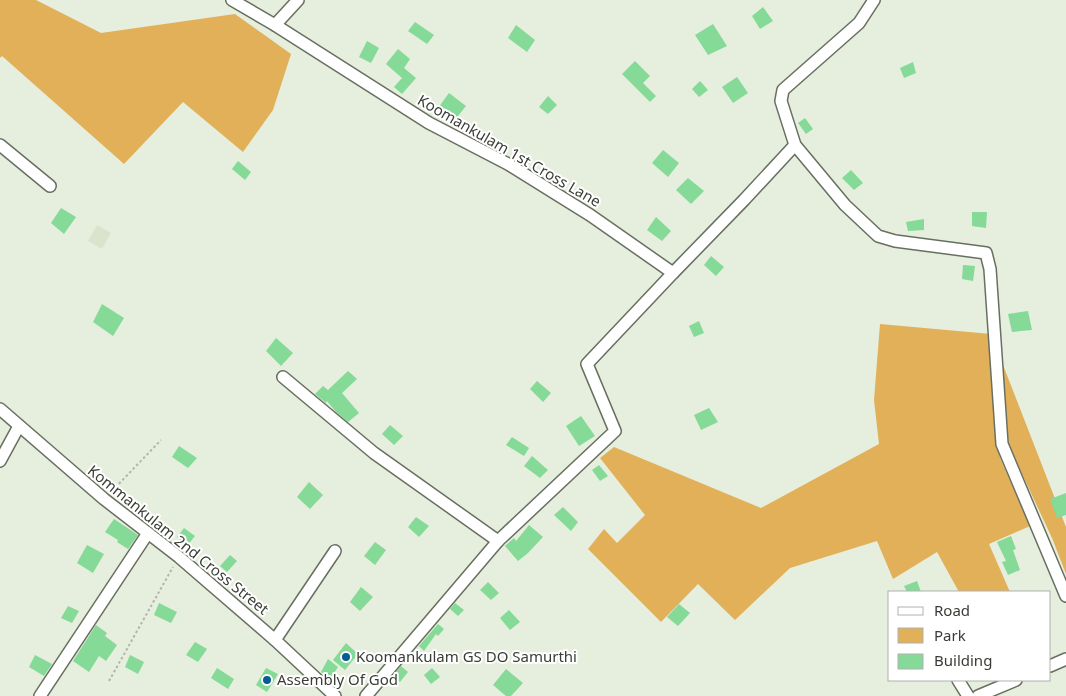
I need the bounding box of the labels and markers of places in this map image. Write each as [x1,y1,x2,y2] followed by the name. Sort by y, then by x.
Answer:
[356,646,577,666] place label: Koomankulam GS DO Samurthi
[340,651,352,663] marker: Koomankulam GS DO Samurthi
[277,669,398,689] place label: Assembly Of God
[261,674,273,686] marker: Assembly Of God

